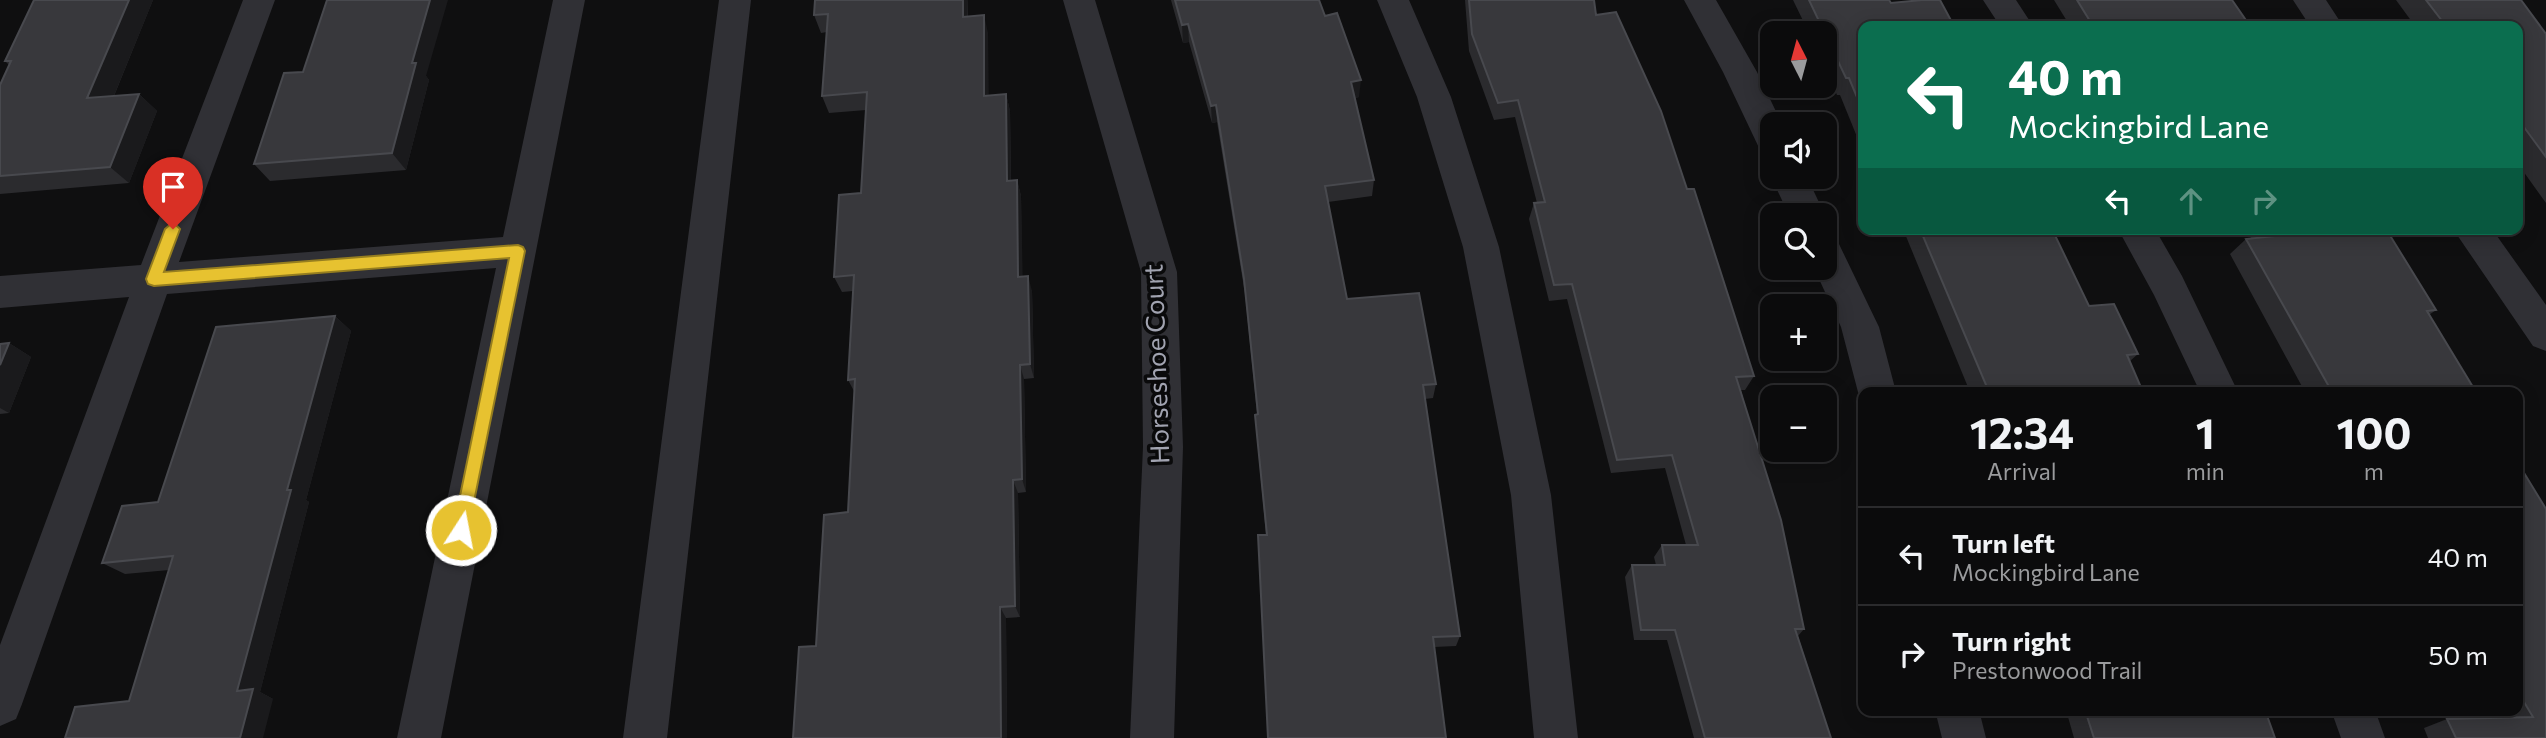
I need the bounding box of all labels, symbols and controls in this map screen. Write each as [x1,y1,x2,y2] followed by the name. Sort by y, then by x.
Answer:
[1760,21,1838,98] north arrow
[1760,21,1837,462] map controls
[2008,45,2123,105] text: 40 m
[1893,49,1984,140] icon: left
[2008,105,2269,145] text: Mockingbird Lane
[1760,112,1837,189] button: sound
[143,157,203,229] pin
[154,168,192,206] icon: arrive
[2099,182,2137,220] icon: left
[2172,182,2210,220] icon: ahead
[2245,182,2283,220] icon: right
[1760,203,1837,280] button: search
[1137,263,1174,465] street label: Horseshoe Court
[1760,294,1837,371] button: +
[1760,385,1837,462] button: −
[1970,406,2074,458] text: 12:34
[2196,406,2215,458] text: 1
[2336,406,2411,458] text: 100
[1987,457,2057,485] text: Arrival
[2186,457,2225,485] text: min
[2364,457,2384,485] text: m
[424,493,498,567] position arrow
[1952,527,2055,558] text: Turn left
[1893,537,1931,575] icon: left
[2428,541,2488,572] text: 40 m
[1952,558,2140,586] text: Mockingbird Lane
[1952,625,2071,656] text: Turn right
[1893,635,1931,673] icon: right
[2428,639,2488,670] text: 50 m
[1952,656,2142,684] text: Prestonwood Trail

